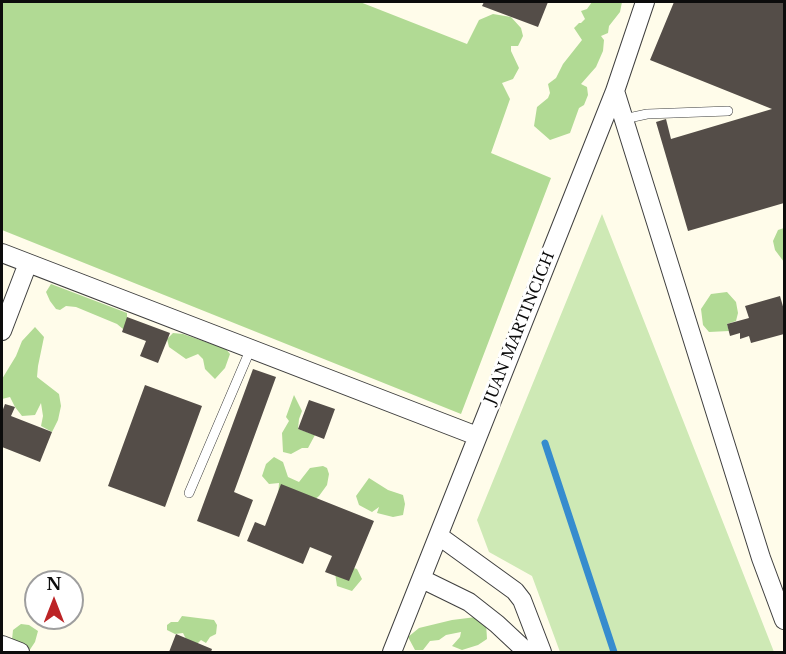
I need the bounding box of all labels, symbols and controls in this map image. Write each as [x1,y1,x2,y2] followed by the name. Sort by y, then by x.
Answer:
[481,249,559,407] street label: JUAN MARTINCICH
[24,570,84,630] north arrow
[46,574,62,594] text: N

